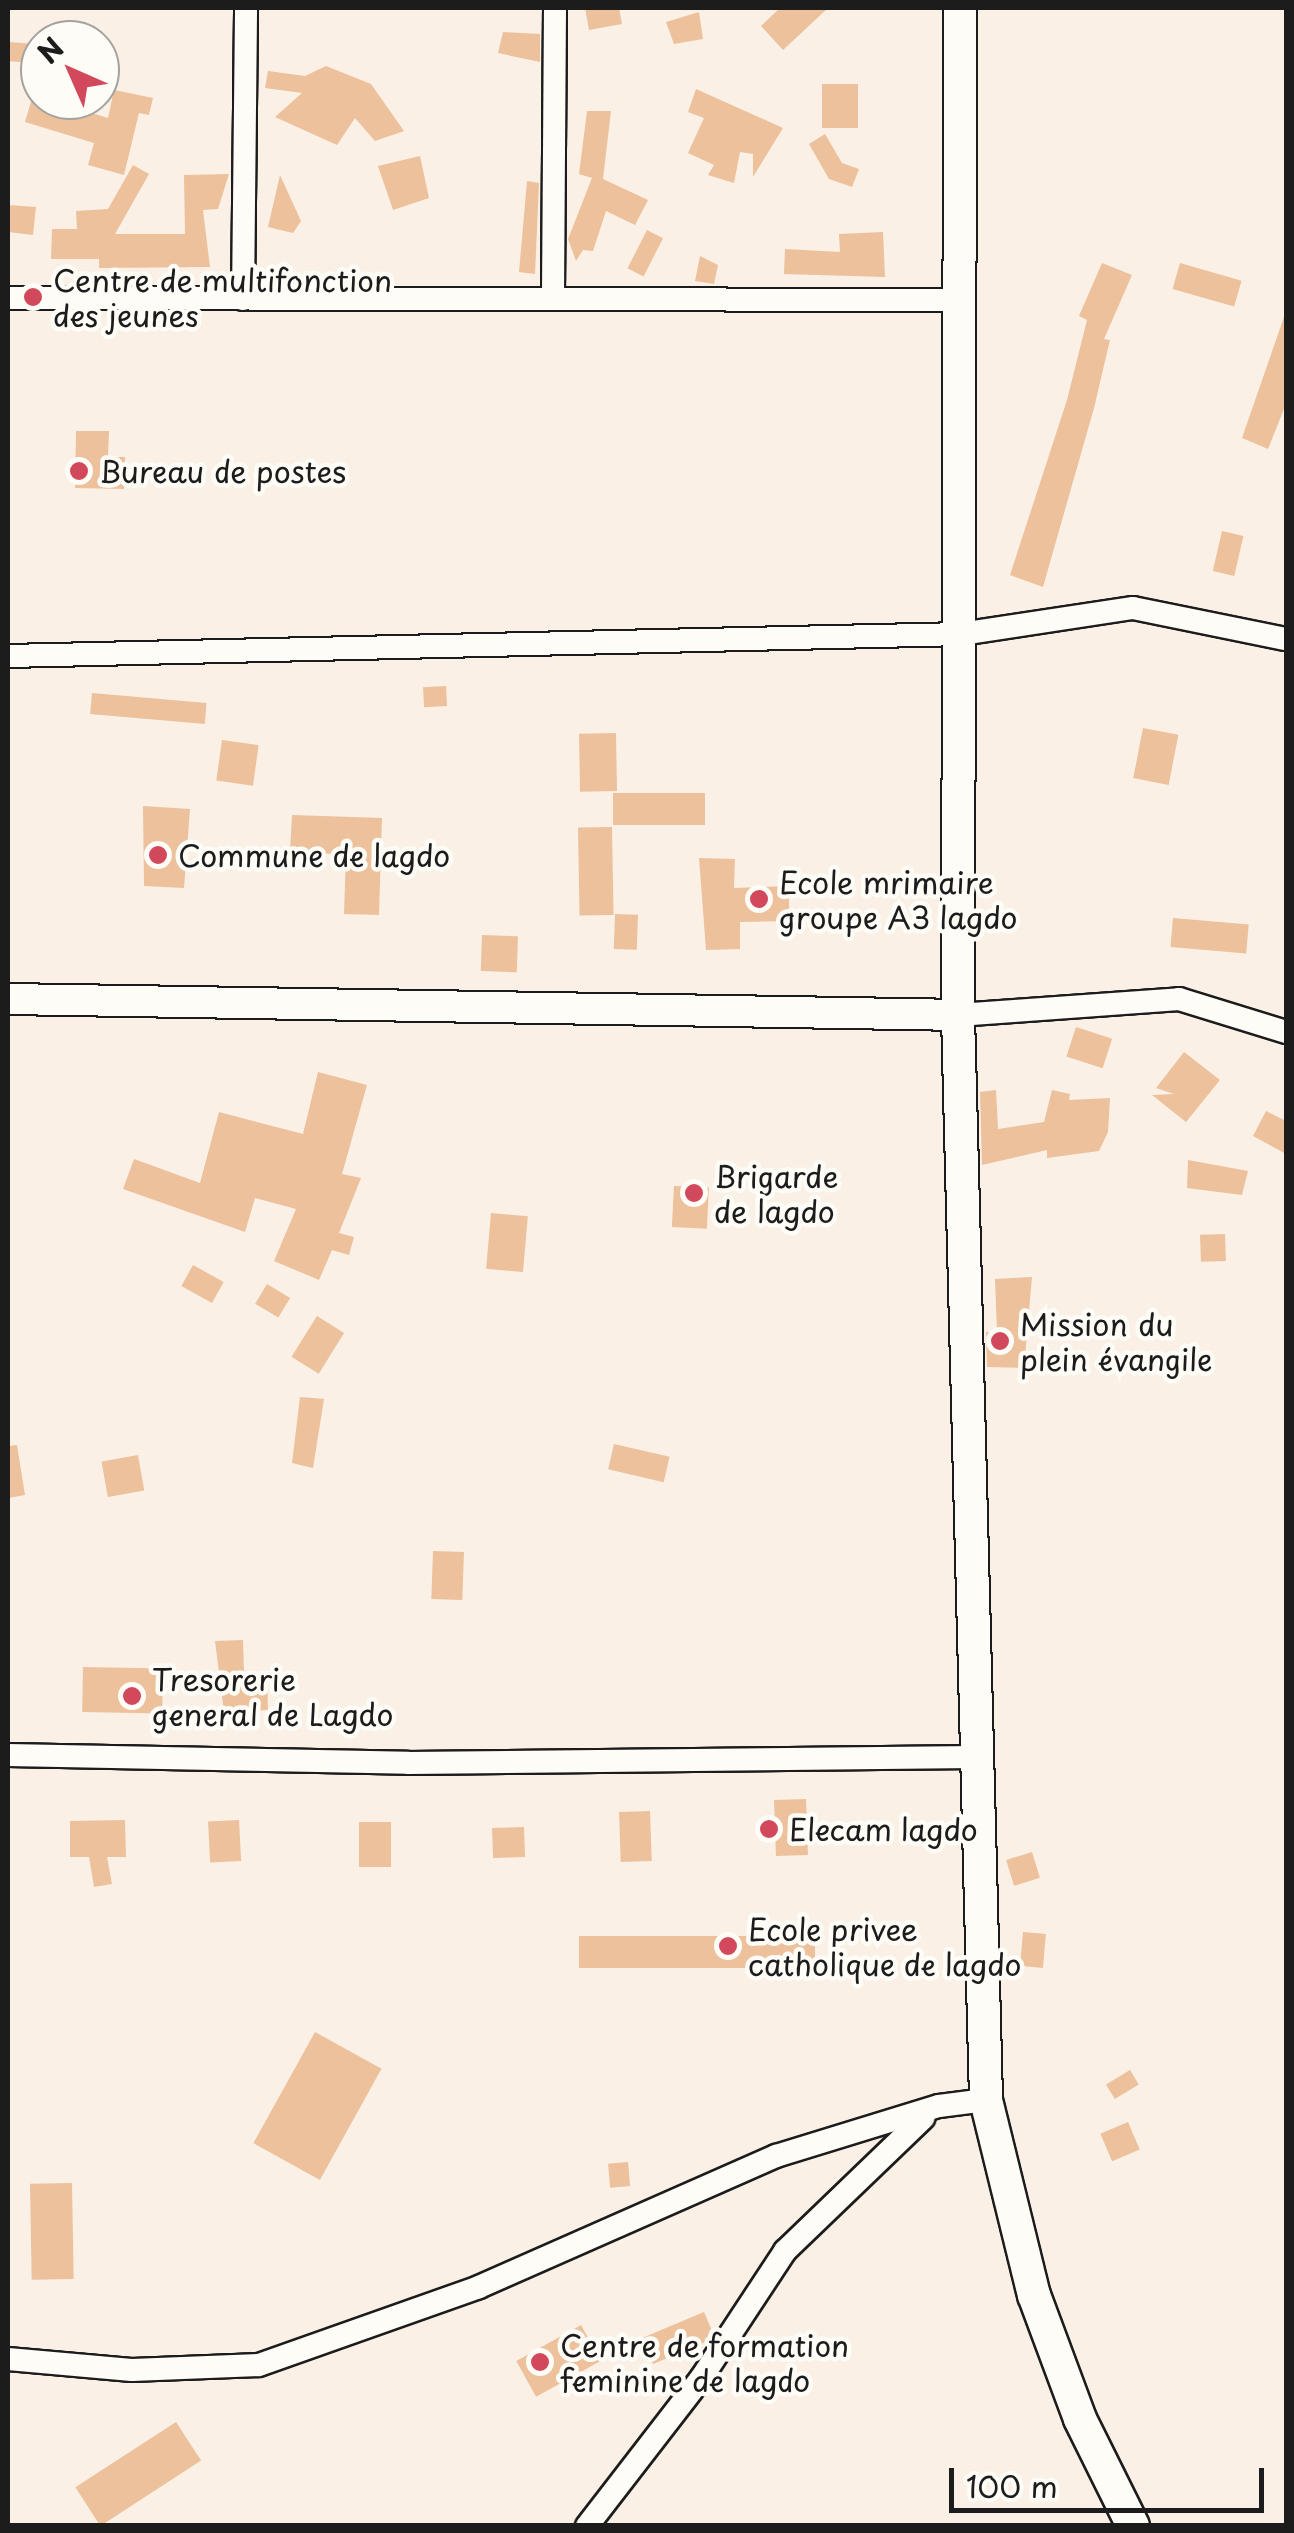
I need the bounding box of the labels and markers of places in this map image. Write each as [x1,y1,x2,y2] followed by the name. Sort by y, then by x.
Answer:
[53,262,395,332] place label: Centre de multifonction des jeunes
[22,286,44,308] marker: Centre de multifonction des jeunes
[99,453,347,489] place label: Bureau de postes
[68,460,90,482] marker: Bureau de postes
[178,837,454,873] place label: Commune de lagdo
[147,844,169,866] marker: Commune de lagdo
[779,864,1018,934] place label: Ecole mrimaire groupe A3 lagdo
[748,888,770,910] marker: Ecole mrimaire groupe A3 lagdo
[714,1158,838,1228] place label: Brigarde de lagdo
[683,1182,705,1204] marker: Brigarde de lagdo
[1020,1306,1215,1376] place label: Mission du plein évangile
[989,1330,1011,1352] marker: Mission du plein évangile
[152,1661,396,1732] place label: Tresorerie general de Lagdo
[121,1685,143,1707] marker: Tresorerie general de Lagdo
[789,1811,978,1847] place label: Elecam lagdo
[758,1818,780,1840] marker: Elecam lagdo
[748,1911,1027,1982] place label: Ecole privee catholique de lagdo
[717,1935,739,1957] marker: Ecole privee catholique de lagdo
[560,2327,852,2398] place label: Centre de formation feminine de lagdo
[529,2351,551,2373] marker: Centre de formation feminine de lagdo

